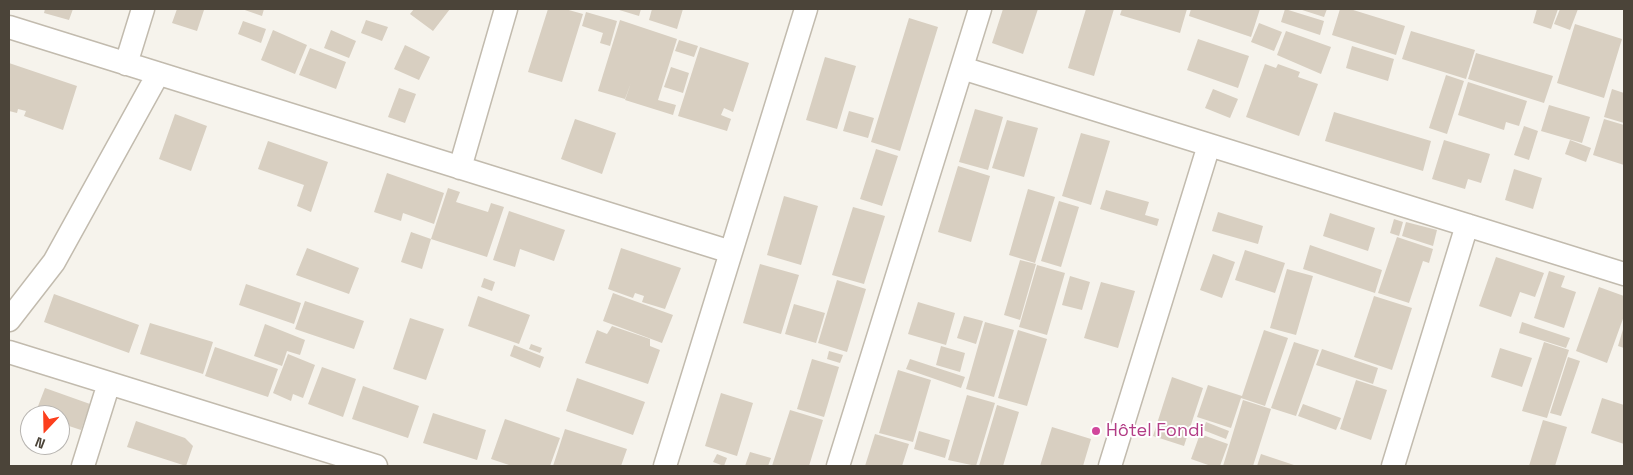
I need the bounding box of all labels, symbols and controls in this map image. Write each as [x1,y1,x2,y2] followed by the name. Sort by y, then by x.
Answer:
[20,405,70,455] north arrow
[1106,420,1204,442] place label: Hôtel Fondi
[1090,425,1102,437] marker: Hôtel Fondi
[32,433,48,453] text: N

